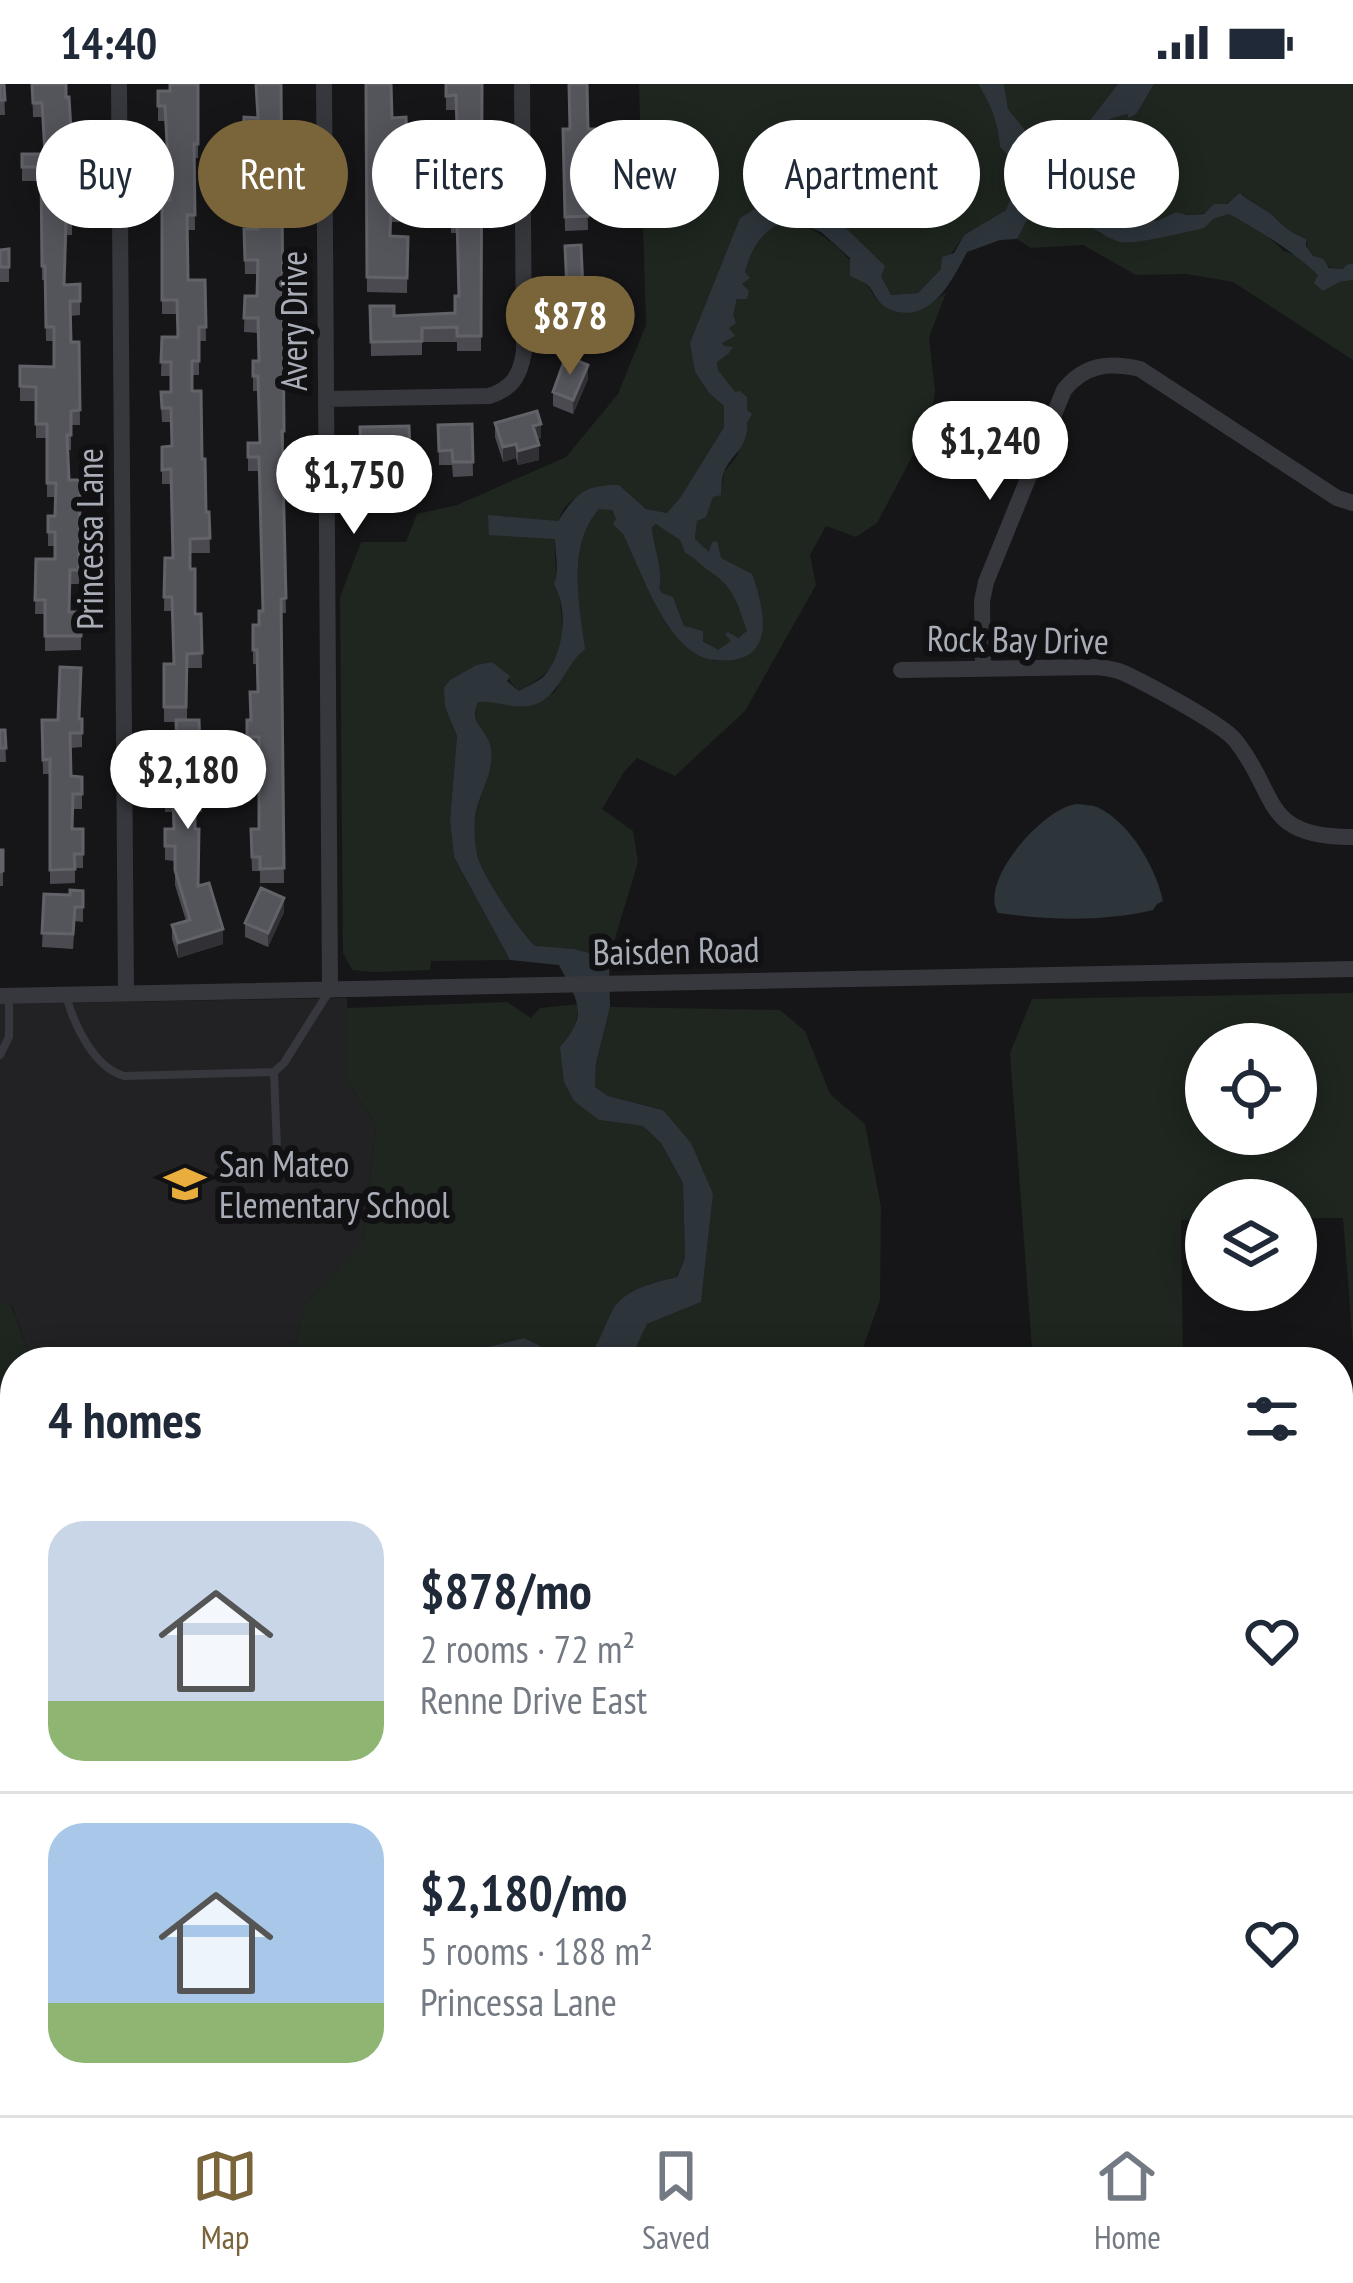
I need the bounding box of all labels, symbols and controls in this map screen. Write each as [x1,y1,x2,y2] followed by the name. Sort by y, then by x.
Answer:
[60,13,157,71] text: 14:40
[36,120,174,228] chip: Buy
[198,120,348,228] chip: Rent
[372,120,546,228] chip: Filters
[570,120,719,228] chip: New
[743,120,980,228] chip: Apartment
[1004,120,1179,228] chip: House
[270,251,317,391] street label: Avery Drive
[499,276,641,378] pin: $878
[533,289,607,340] text: $878
[892,401,1088,503] pin: $1,240
[939,414,1041,465] text: $1,240
[256,435,452,537] pin: $1,750
[66,448,113,630] street label: Princessa Lane
[303,448,405,499] text: $1,750
[927,614,1109,664] street label: Rock Bay Drive
[90,730,286,832] pin: $2,180
[137,743,239,794] text: $2,180
[592,925,760,975] street label: Baisden Road
[1185,1023,1317,1311] map controls
[1185,1023,1317,1155] button: locate
[219,1140,450,1228] place label: San Mateo Elementary School
[162,1161,208,1207] school or university icon: San Mateo Elementary School
[1185,1179,1317,1311] button: layers
[48,1386,202,1452] text: 4 homes
[1239,1386,1305,1452] icon: filters
[420,1557,592,1623] text: $878/mo
[144,1569,288,1713] icon: home
[1239,1608,1305,1674] icon: heart
[420,1623,635,1674] text: 2 rooms · 72 m²
[420,1674,647,1725] text: Renne Drive East
[420,1859,627,1925] text: $2,180/mo
[144,1871,288,2015] icon: home
[1239,1910,1305,1976] icon: heart
[420,1925,653,1976] text: 5 rooms · 188 m²
[420,1976,617,2027] text: Princessa Lane
[192,2143,258,2258] tab: Map
[642,2143,710,2258] tab: Saved
[1094,2143,1161,2258] tab: Home

